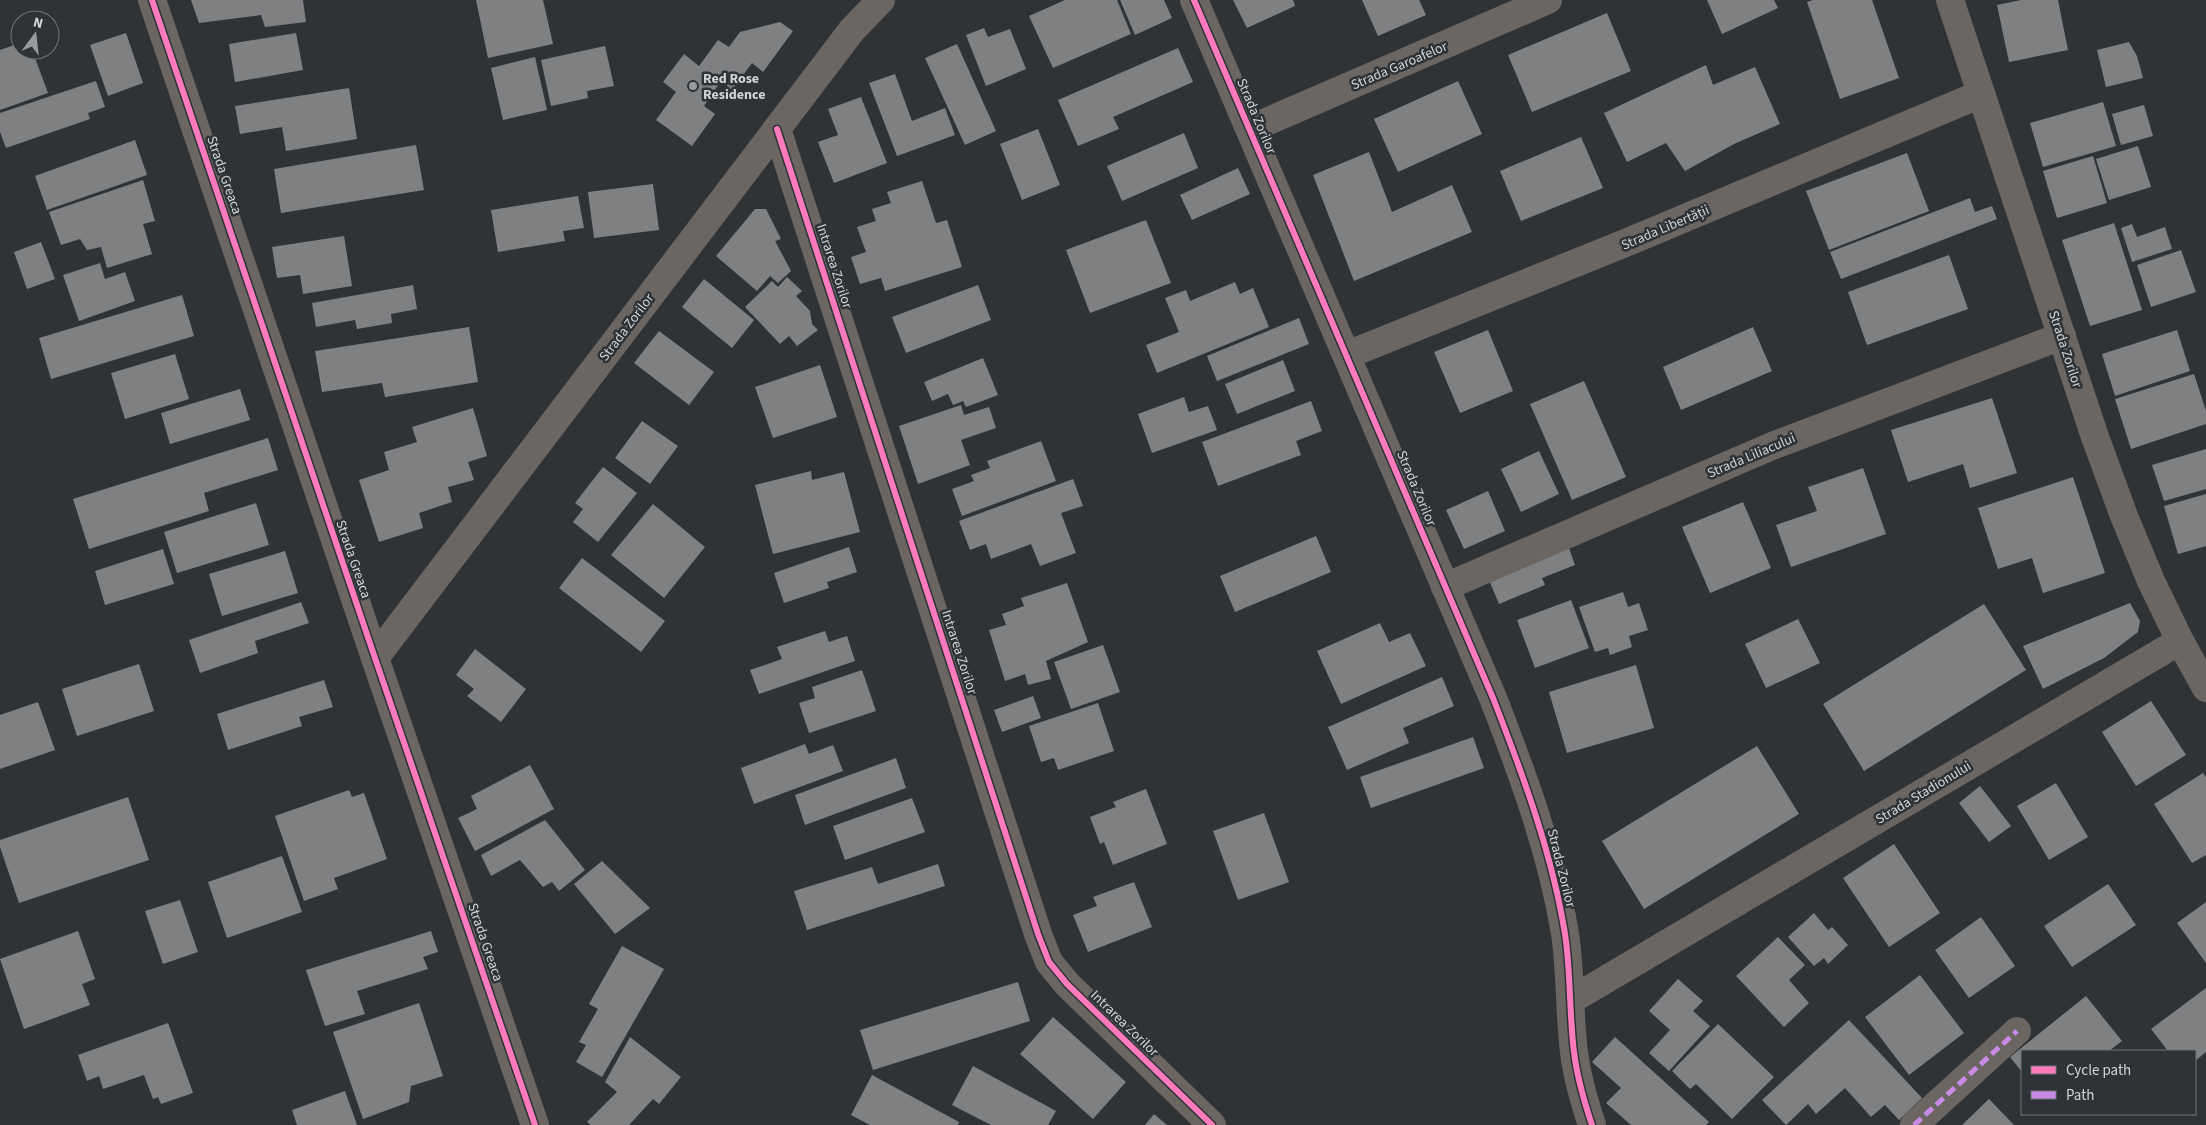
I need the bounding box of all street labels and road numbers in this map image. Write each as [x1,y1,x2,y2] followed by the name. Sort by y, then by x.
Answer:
[1348,37,1451,95] street label: Strada Garoafelor
[1231,76,1281,157] street label: Strada Zorilor
[201,134,247,217] street label: Strada Greaca
[1618,200,1712,255] street label: Strada Libertății
[811,221,857,311] street label: Intrarea Zorilor
[595,289,659,366] street label: Strada Zorilor
[2043,308,2087,391] street label: Strada Zorilor
[1704,428,1799,483] street label: Strada Liliacului
[1391,448,1441,529] street label: Strada Zorilor
[330,518,376,601] street label: Strada Greaca
[936,607,982,697] street label: Intrarea Zorilor
[1872,756,1975,829] street label: Strada Stadionului
[1542,827,1580,910] street label: Strada Zorilor
[462,901,508,984] street label: Strada Greaca
[1086,986,1163,1062] street label: Intrarea Zorilor

